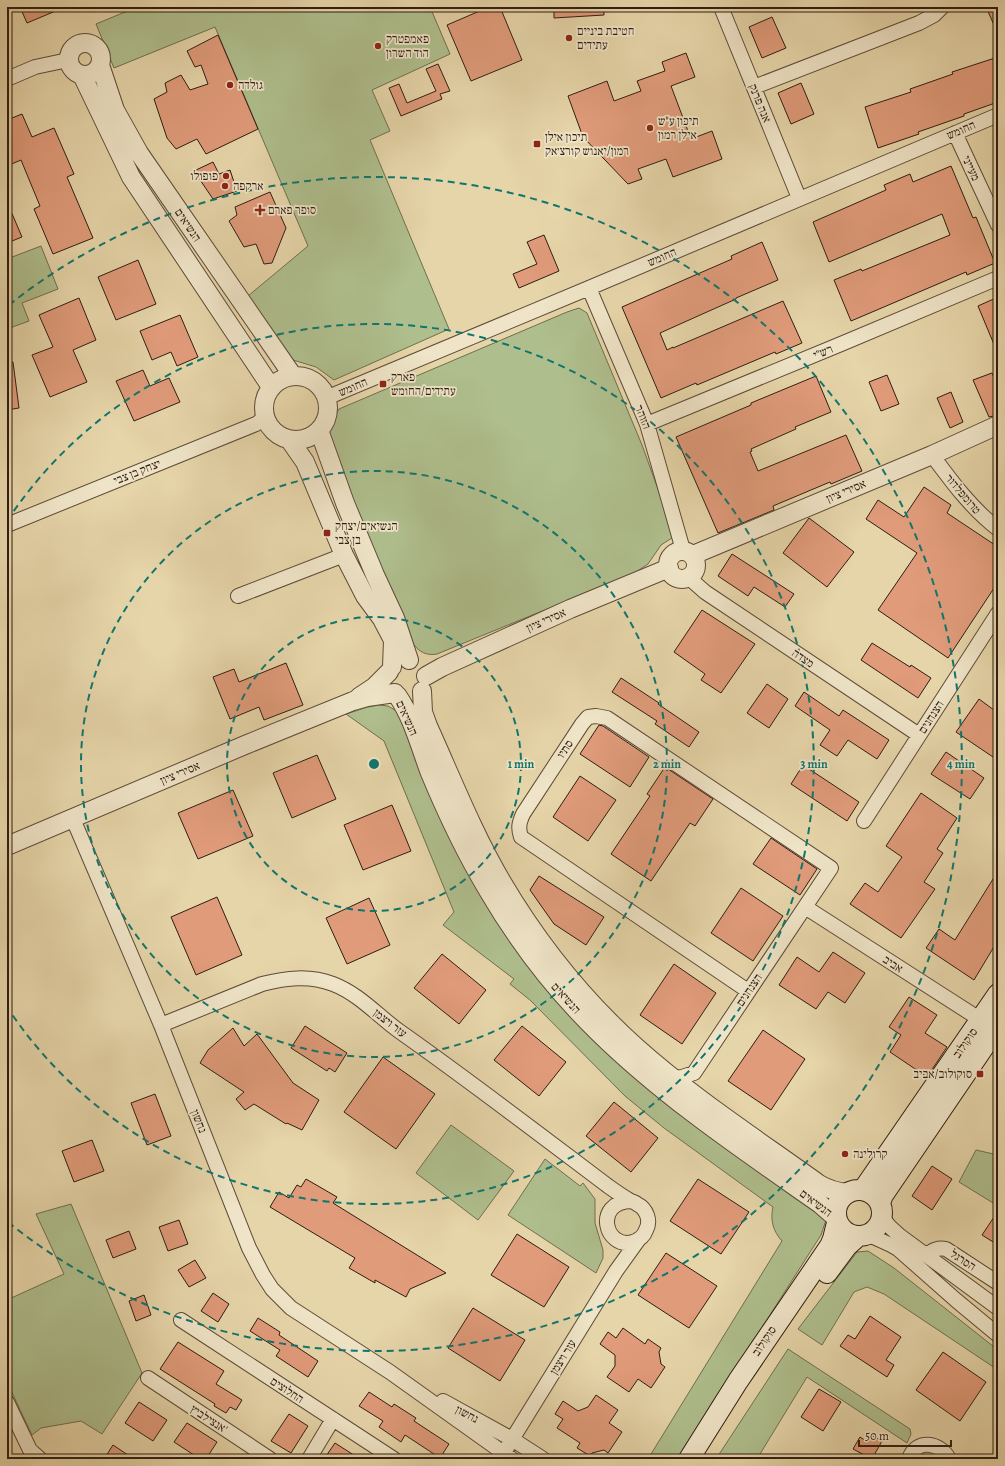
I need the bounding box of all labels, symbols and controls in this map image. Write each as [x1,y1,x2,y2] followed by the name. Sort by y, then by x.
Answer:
[577,23,634,53] place label: חטיבת ביניים עתידים
[386,31,429,61] place label: פאמפטרק הוד השרון
[564,33,574,43] marker: חטיבת ביניים עתידים
[373,41,383,51] marker: פאמפטרק הוד השרון
[238,77,263,93] place label: גולדה
[225,80,235,90] marker: גולדה
[745,81,775,125] street label: אנה פרנק
[658,113,699,143] place label: תיכון ע"ש אילן רמון
[944,117,978,143] street label: החומש
[645,123,655,133] marker: תיכון ע"ש אילן רמון
[545,129,629,159] place label: תיכון אילן רמון/יאנוש קורצ׳אק
[532,139,542,149] marker: תיכון אילן רמון/יאנוש קורצ׳אק
[958,153,984,183] street label: מעייני
[190,168,218,184] place label: פופולו
[221,171,231,181] marker: פופולו
[233,178,264,194] place label: ארקפה
[220,181,230,191] marker: ארקפה
[268,202,316,218] place label: סופר פארם
[171,205,205,245] street label: הנשיאים
[255,205,265,215] marker: סופר פארם
[645,244,679,270] street label: החומש
[811,341,835,363] street label: רש"י
[391,369,456,399] place label: פארק עתידים/החומש
[336,374,370,400] street label: החומש
[378,379,388,389] marker: פארק עתידים/החומש
[631,403,655,431] street label: הזוהר
[111,455,163,489] street label: יצחק בן צבי
[941,470,985,518] street label: טרומפלדור
[824,475,868,507] street label: אסירי ציון
[335,518,398,548] place label: הנשיאים/יצחק בן צבי
[322,528,332,538] marker: הנשיאים/יצחק בן צבי
[524,604,568,636] street label: אסירי ציון
[789,645,817,671] street label: מצדה
[914,697,948,737] street label: הצנחנים
[392,698,422,738] street label: הנשיאים
[553,737,577,761] street label: סתיו
[508,756,535,772] text: 1 min
[653,756,681,772] text: 2 min
[800,756,828,772] text: 3 min
[947,756,975,772] text: 4 min
[158,757,202,789] street label: אסירי ציון
[367,757,381,771] centre of rings
[880,952,906,976] street label: אביב
[732,970,766,1010] street label: הצנחנים
[548,979,584,1017] street label: הנשיאים
[370,1005,410,1041] street label: עזר ויצמן
[949,1025,981,1061] street label: סוקולוב
[913,1066,972,1082] place label: סוקולוב/אביב
[975,1069,985,1079] marker: סוקולוב/אביב
[187,1107,211,1135] street label: נחשון
[853,1146,888,1162] place label: קרולינה
[840,1149,850,1159] marker: קרולינה
[796,1185,836,1221] street label: הנשיאים
[947,1246,979,1274] street label: הסרגל
[748,1323,780,1359] street label: סוקולוב
[546,1336,580,1377] street label: עזר ויצמן
[267,1373,307,1407] street label: החלוצים
[187,1401,231,1437] street label: אנצילביץ'
[453,1401,481,1427] street label: נחשון
[859,1422,951,1448] scale bar
[865,1428,889,1444] text: 50 m

